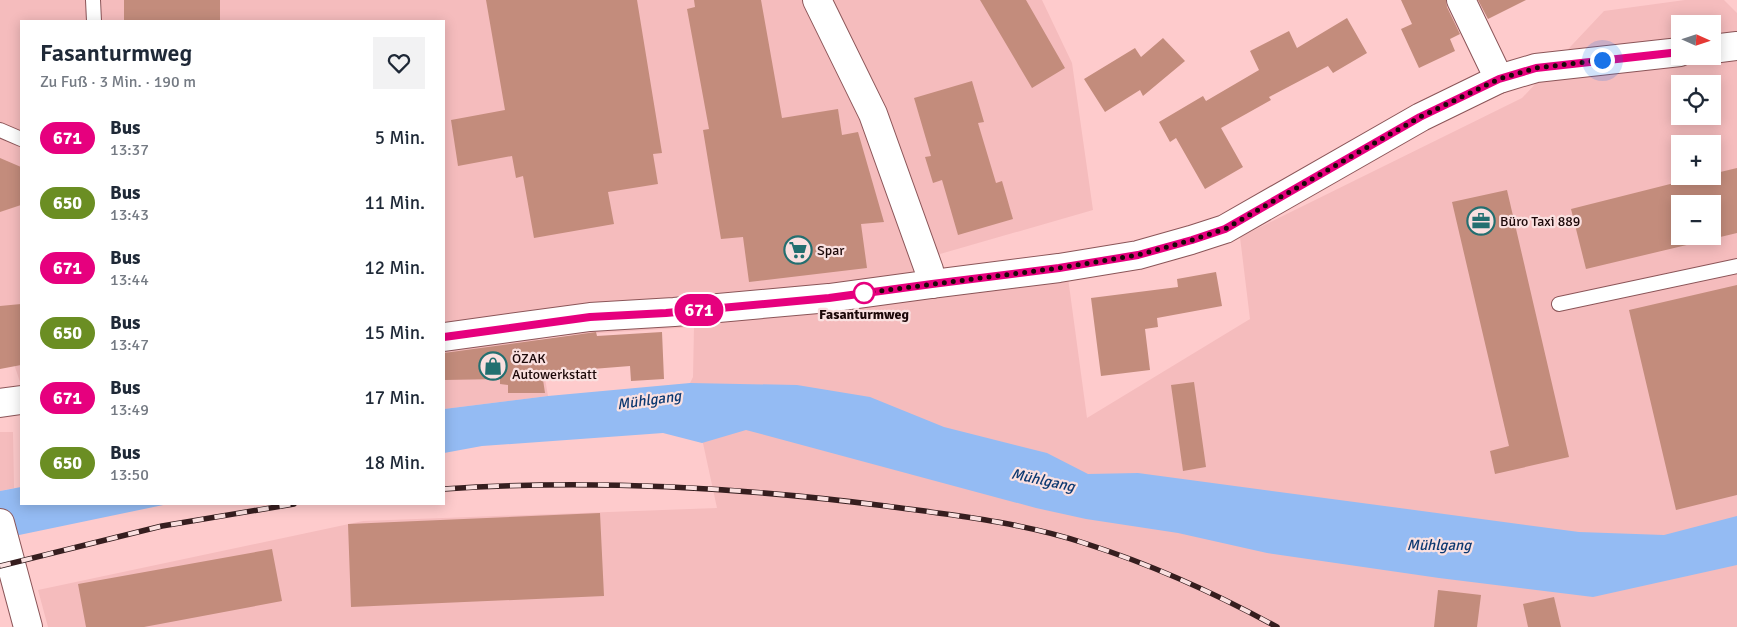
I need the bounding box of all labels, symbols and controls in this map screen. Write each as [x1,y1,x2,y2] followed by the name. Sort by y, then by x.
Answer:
[1671,15,1721,65] north arrow
[1671,15,1721,245] map controls
[373,37,425,89] button: heart
[40,38,192,68] text: Fasanturmweg
[1590,48,1615,73] your location
[40,72,196,92] text: Zu Fuß · 3 Min. · 190 m
[1671,75,1721,125] button: locate
[110,116,141,140] text: Bus
[375,126,425,150] text: 5 Min.
[53,127,82,149] text: 671
[1671,135,1721,185] button: +
[110,140,149,160] text: 13:37
[110,181,141,205] text: Bus
[364,191,425,215] text: 11 Min.
[53,192,82,214] text: 650
[1671,195,1721,245] button: −
[110,205,149,225] text: 13:43
[1466,206,1496,236] office icon: Büro Taxi 889
[1500,213,1580,230] place label: Büro Taxi 889
[783,235,813,265] supermarket icon: Spar
[817,242,845,259] place label: Spar
[110,246,141,270] text: Bus
[364,256,425,280] text: 12 Min.
[53,257,82,279] text: 671
[110,270,149,290] text: 13:44
[853,282,875,304] marker: Fasanturmweg
[670,294,728,326] line badge: 671
[684,299,714,321] text: 671
[819,306,909,323] place label: Fasanturmweg
[110,311,141,335] text: Bus
[364,321,425,345] text: 15 Min.
[53,322,82,344] text: 650
[110,335,149,355] text: 13:47
[512,350,597,383] place label: ÖZAK Autowerkstatt
[478,351,508,381] shop icon: ÖZAK Autowerkstatt
[110,376,141,400] text: Bus
[364,386,425,410] text: 17 Min.
[616,386,683,413] water label: Mühlgang
[53,387,82,409] text: 671
[110,400,149,420] text: 13:49
[110,441,141,465] text: Bus
[364,451,425,475] text: 18 Min.
[53,452,82,474] text: 650
[1010,464,1077,496] water label: Mühlgang
[110,465,149,485] text: 13:50
[1407,536,1472,554] water label: Mühlgang

